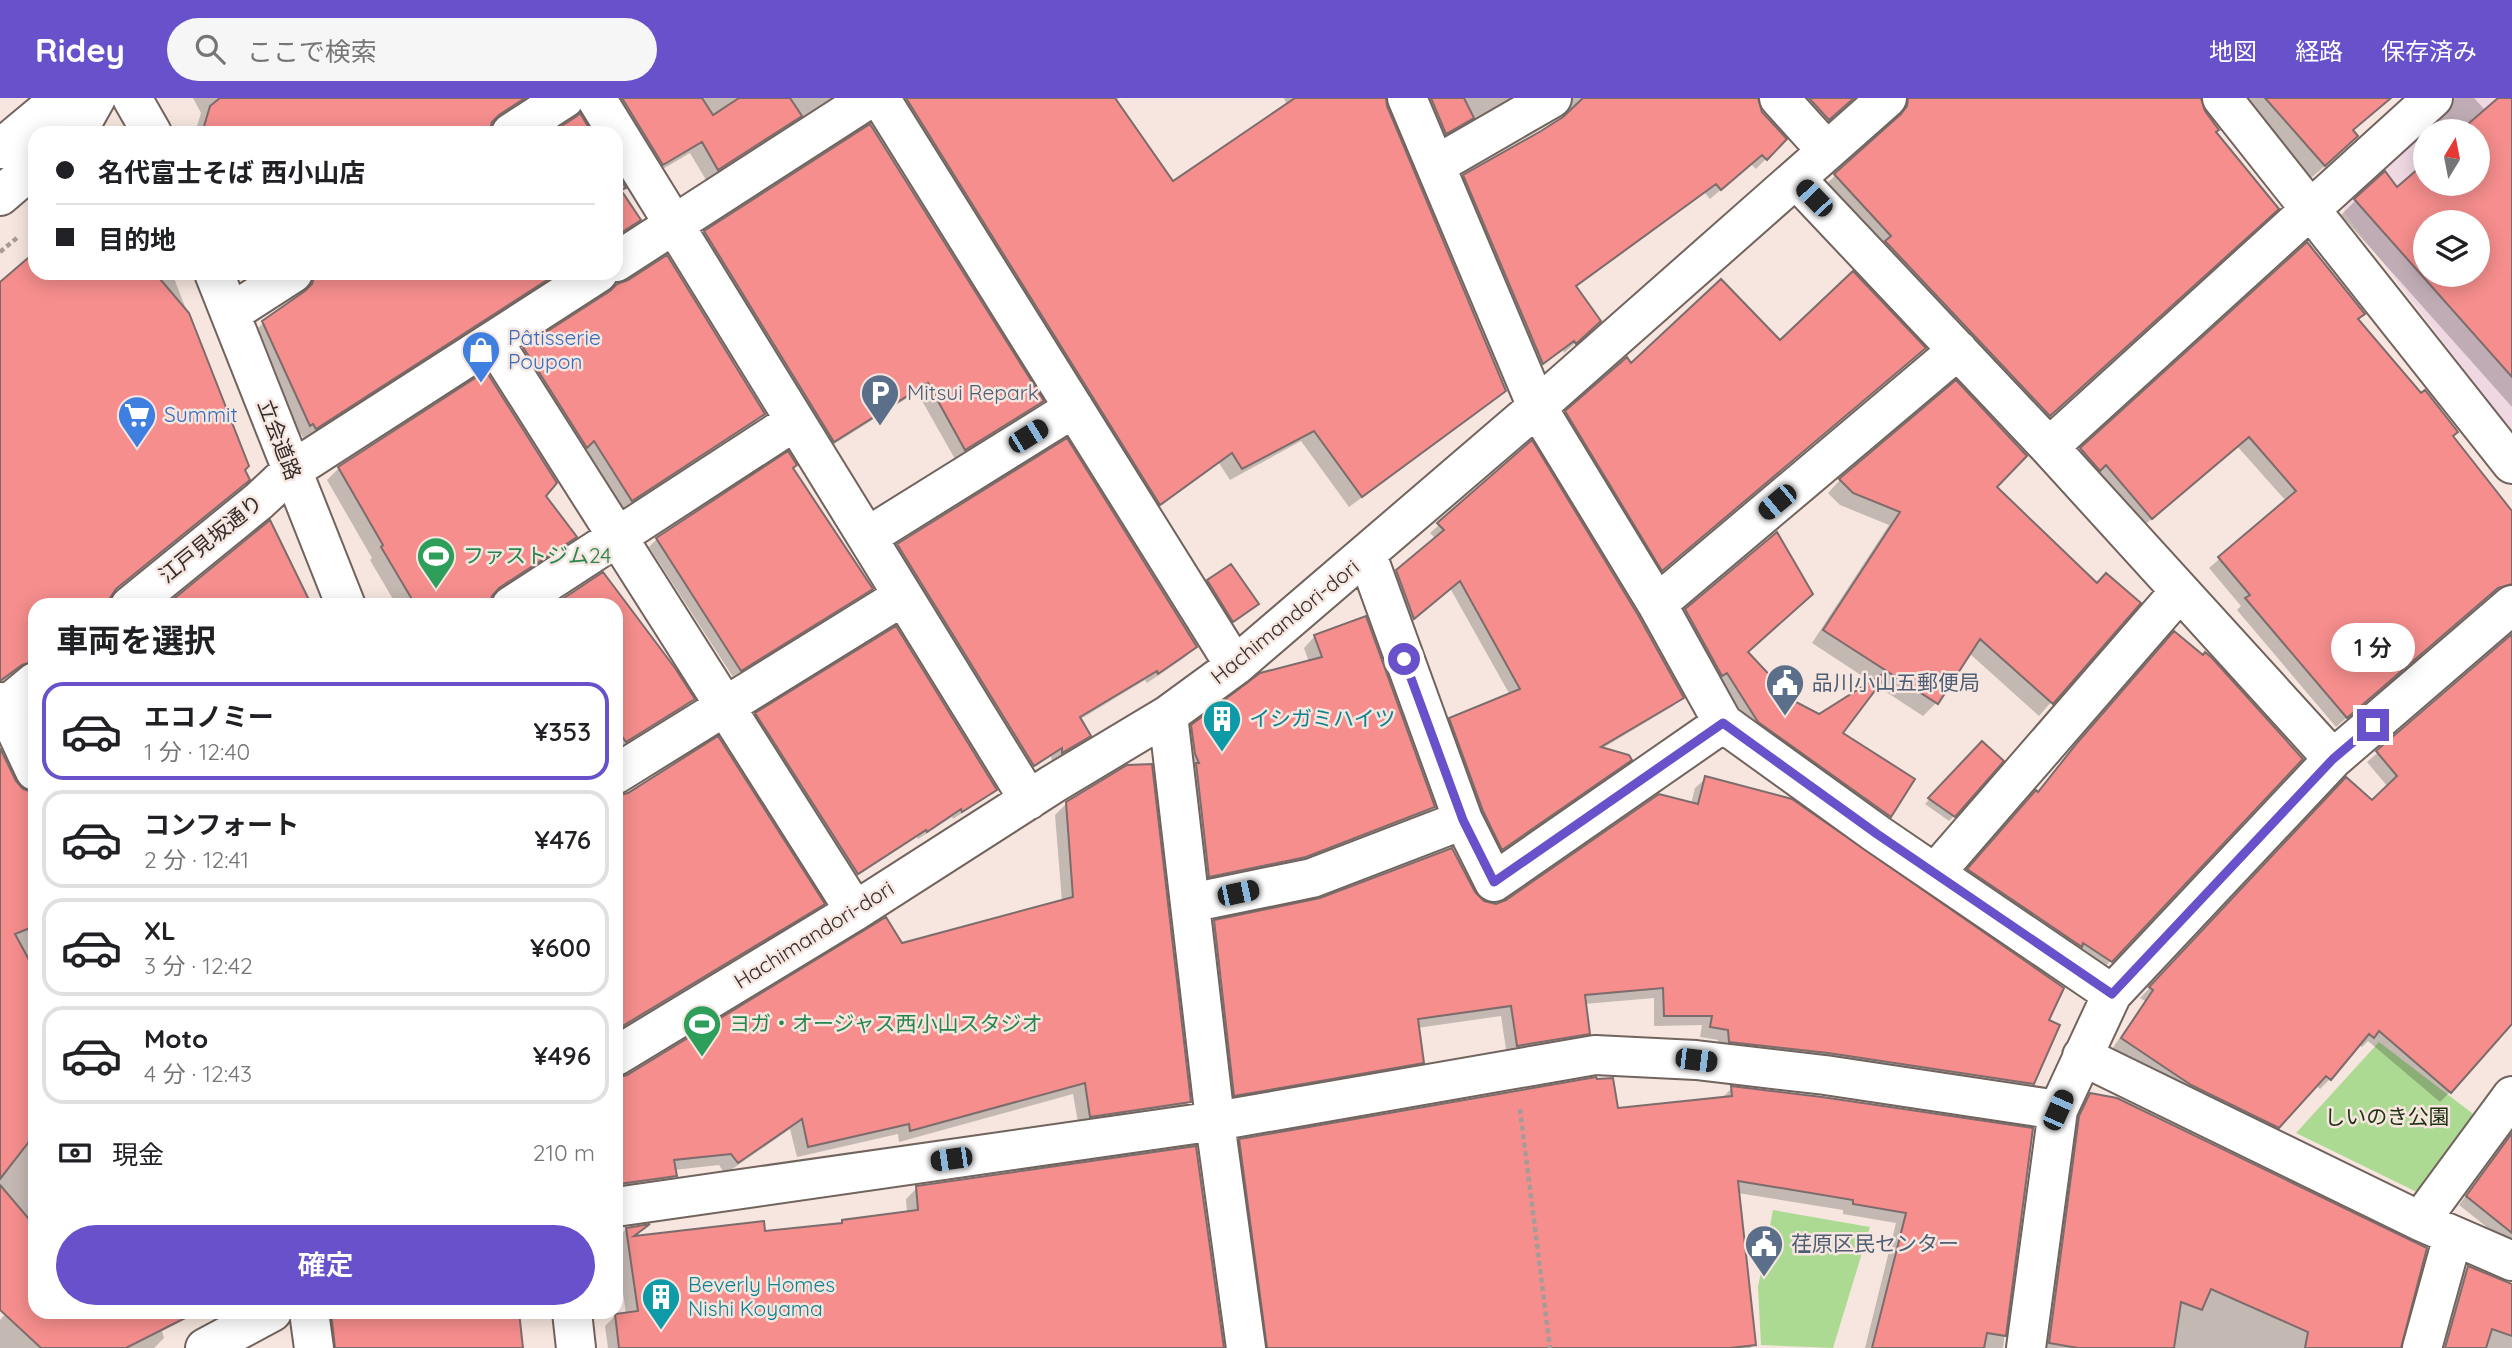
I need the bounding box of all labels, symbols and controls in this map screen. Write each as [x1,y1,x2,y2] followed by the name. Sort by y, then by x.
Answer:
[167,18,657,81] search box
[35,29,125,70] text: Ridey
[191,30,229,68] icon: search
[247,35,377,68] text: ここで検索
[2209,36,2257,66] text: 地図
[2295,36,2343,66] text: 経路
[2381,36,2477,66] text: 保存済み
[2413,119,2490,196] north arrow
[2413,119,2490,287] map controls
[98,156,365,189] text: 名代富士そば 西小山店
[1792,176,1837,220] car
[2413,210,2490,287] button: layers
[98,223,176,256] text: 目的地
[508,324,601,374] place label: Pâtisserie Poupon
[460,329,502,384] shop icon: Pâtisserie Poupon
[859,372,901,427] parking icon: Mitsui Repark
[907,379,1039,405] place label: Mitsui Repark
[116,394,158,449] supermarket icon: Summit
[253,396,307,484] street label: 立会道路
[164,401,238,427] place label: Summit
[1005,416,1052,456] car
[1755,480,1800,524] car
[153,488,268,588] street label: 江戸見坂通り
[415,535,457,590] sports icon: ファストジム24
[463,542,611,568] place label: ファストジム24
[1205,553,1364,689] street label: Hachimandori-dori
[56,620,216,660] text: 車両を選択
[2331,624,2415,672] callout: 1 分
[2354,633,2392,662] text: 1 分
[1388,643,1420,675] route start
[1764,662,1806,717] public building icon: 品川小山五郵便局
[1812,669,1980,695] place label: 品川小山五郵便局
[1201,698,1243,753] building icon: イシガミハイツ
[60,700,123,763] icon: car
[144,700,274,733] text: エコノミー
[1249,705,1396,731] place label: イシガミハイツ
[2357,709,2389,741] route end
[533,715,591,748] text: ¥353
[144,737,250,766] text: 1 分 · 12:40
[60,808,123,871] icon: car
[144,808,299,841] text: コンフォート
[534,823,591,856] text: ¥476
[144,845,249,874] text: 2 分 · 12:41
[729,875,898,994] street label: Hachimandori-dori
[1216,878,1261,908] car
[144,914,176,947] text: XL
[60,916,123,979] icon: car
[530,931,591,964] text: ¥600
[144,951,253,980] text: 3 分 · 12:42
[681,1003,723,1058] sports icon: ヨガ・オージャス西小山スタジオ
[729,1010,1043,1036] place label: ヨガ・オージャス西小山スタジオ
[144,1022,208,1055] text: Moto
[60,1024,123,1087] icon: car
[533,1039,591,1072] text: ¥496
[1674,1047,1719,1073] car
[144,1059,252,1088] text: 4 分 · 12:43
[2040,1087,2077,1133] car
[2324,1103,2450,1129] park label: しいのき公園
[56,1134,94,1172] icon: cash
[112,1138,164,1171] text: 現金
[533,1138,595,1167] text: 210 m
[929,1146,974,1172] car
[1743,1223,1785,1278] public building icon: 荏原区民センター
[56,1225,595,1305] button: 確定
[1791,1230,1959,1256] place label: 荏原区民センター
[688,1271,835,1321] place label: Beverly Homes Nishi Koyama
[640,1276,682,1331] building icon: Beverly Homes Nishi Koyama

